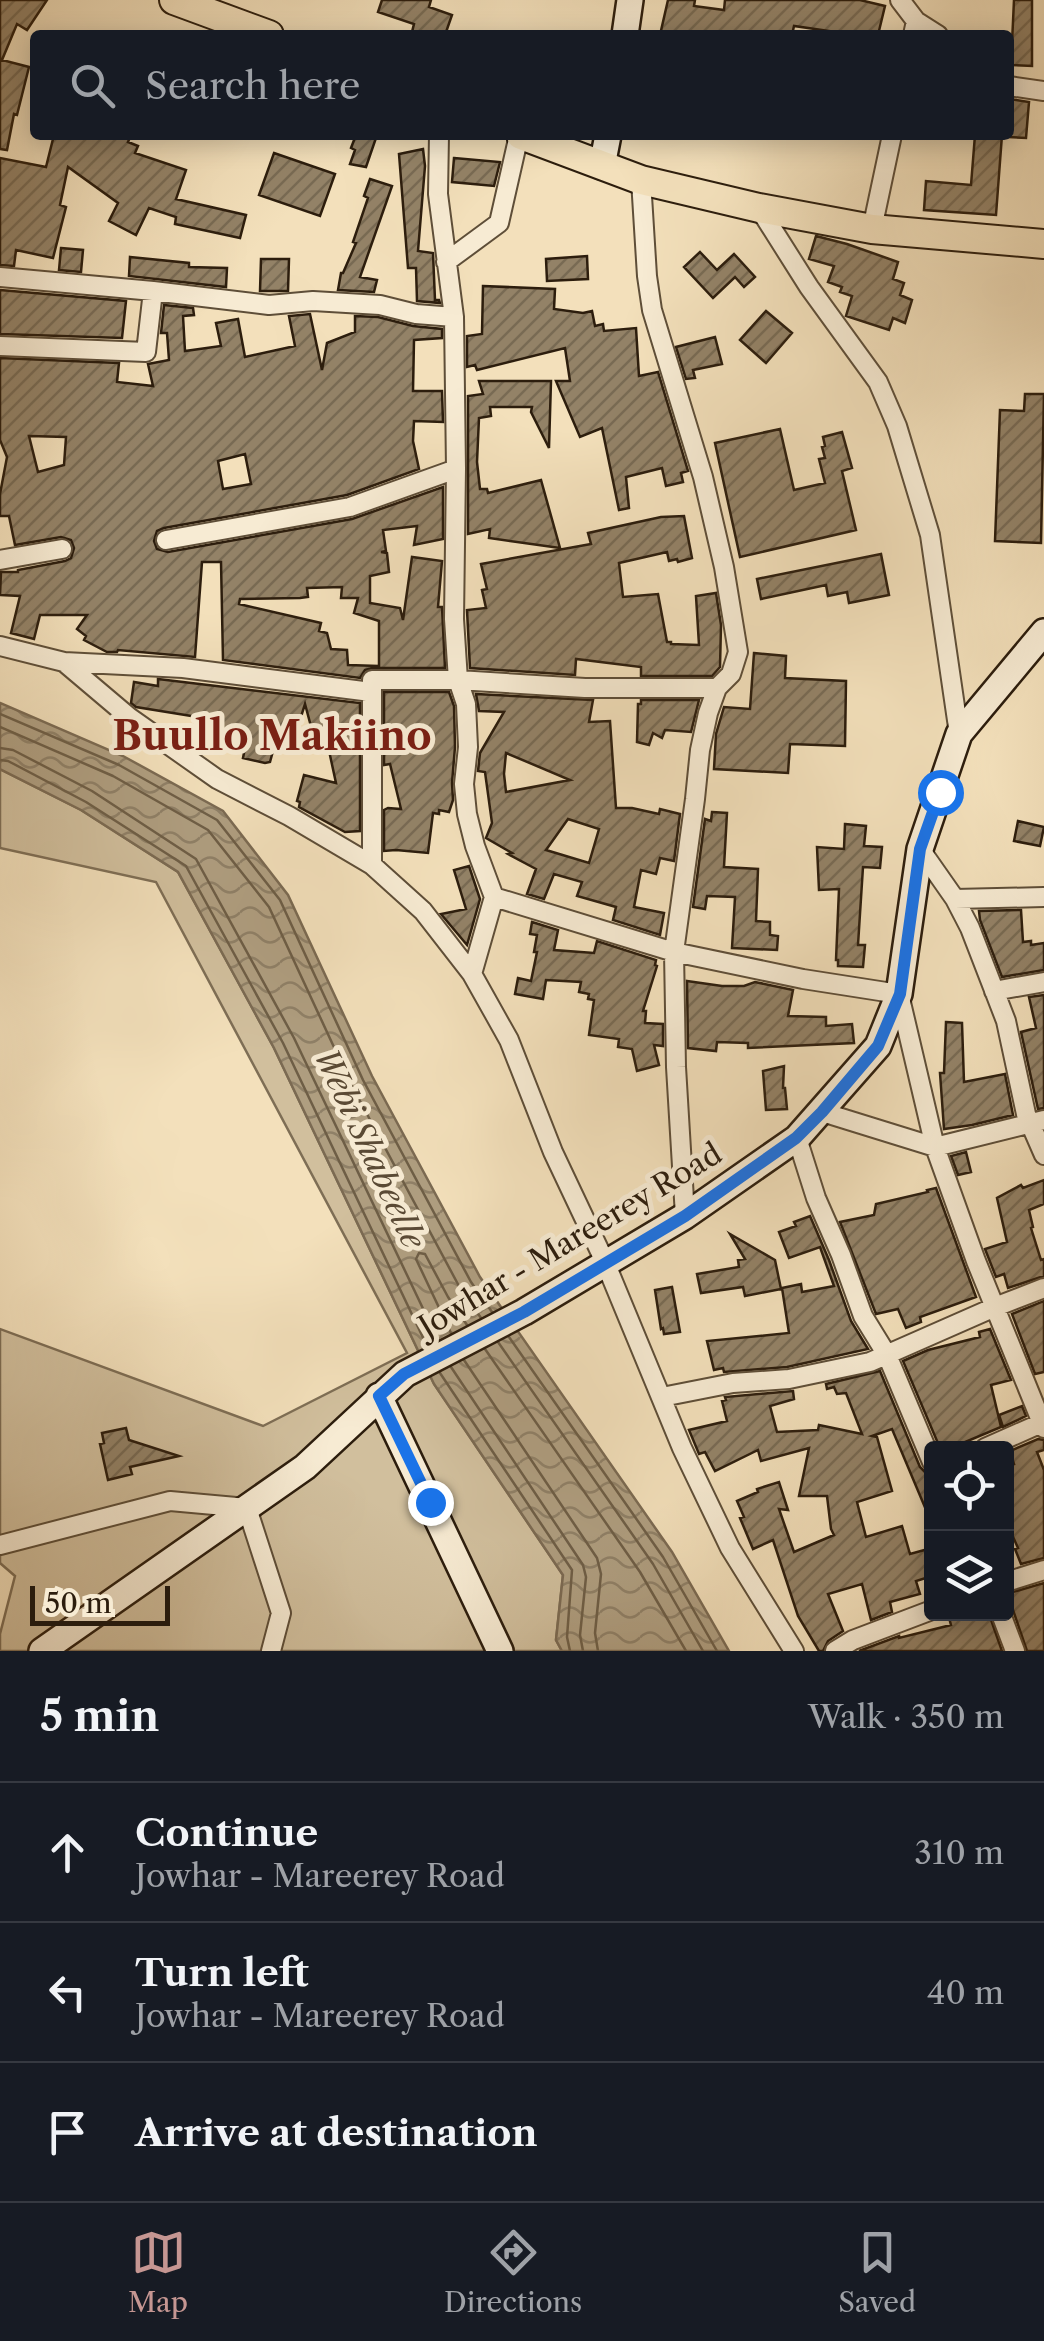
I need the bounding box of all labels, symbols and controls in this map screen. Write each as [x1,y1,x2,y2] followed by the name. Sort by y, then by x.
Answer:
[30,30,1014,140] search box
[65,58,120,113] icon: search
[145,62,360,109] text: Search here
[112,711,432,760] district label: Buullo Makiino
[918,770,964,816] route start
[306,1041,434,1256] water label: Webi Shabeelle
[408,1135,728,1347] street label: Jowhar - Mareerey Road
[924,1441,1014,1621] map controls
[924,1441,1014,1531] button: locate
[408,1480,454,1526] route end
[924,1531,1014,1621] button: layers
[30,1581,170,1626] scale bar
[45,1586,112,1620] text: 50 m
[40,1690,159,1742] text: 5 min
[808,1697,1004,1736] text: Walk · 350 m
[135,1809,318,1856] text: Continue
[40,1825,95,1880] icon: ahead
[914,1833,1004,1872] text: 310 m
[135,1856,505,1895] text: Jowhar - Mareerey Road
[135,1949,309,1996] text: Turn left
[40,1965,95,2020] icon: left
[927,1973,1004,2012] text: 40 m
[135,1996,505,2035] text: Jowhar - Mareerey Road
[40,2105,95,2160] icon: arrive
[135,2109,538,2156] text: Arrive at destination
[128,2225,188,2319] tab: Map
[444,2225,582,2319] tab: Directions
[838,2225,916,2319] tab: Saved

